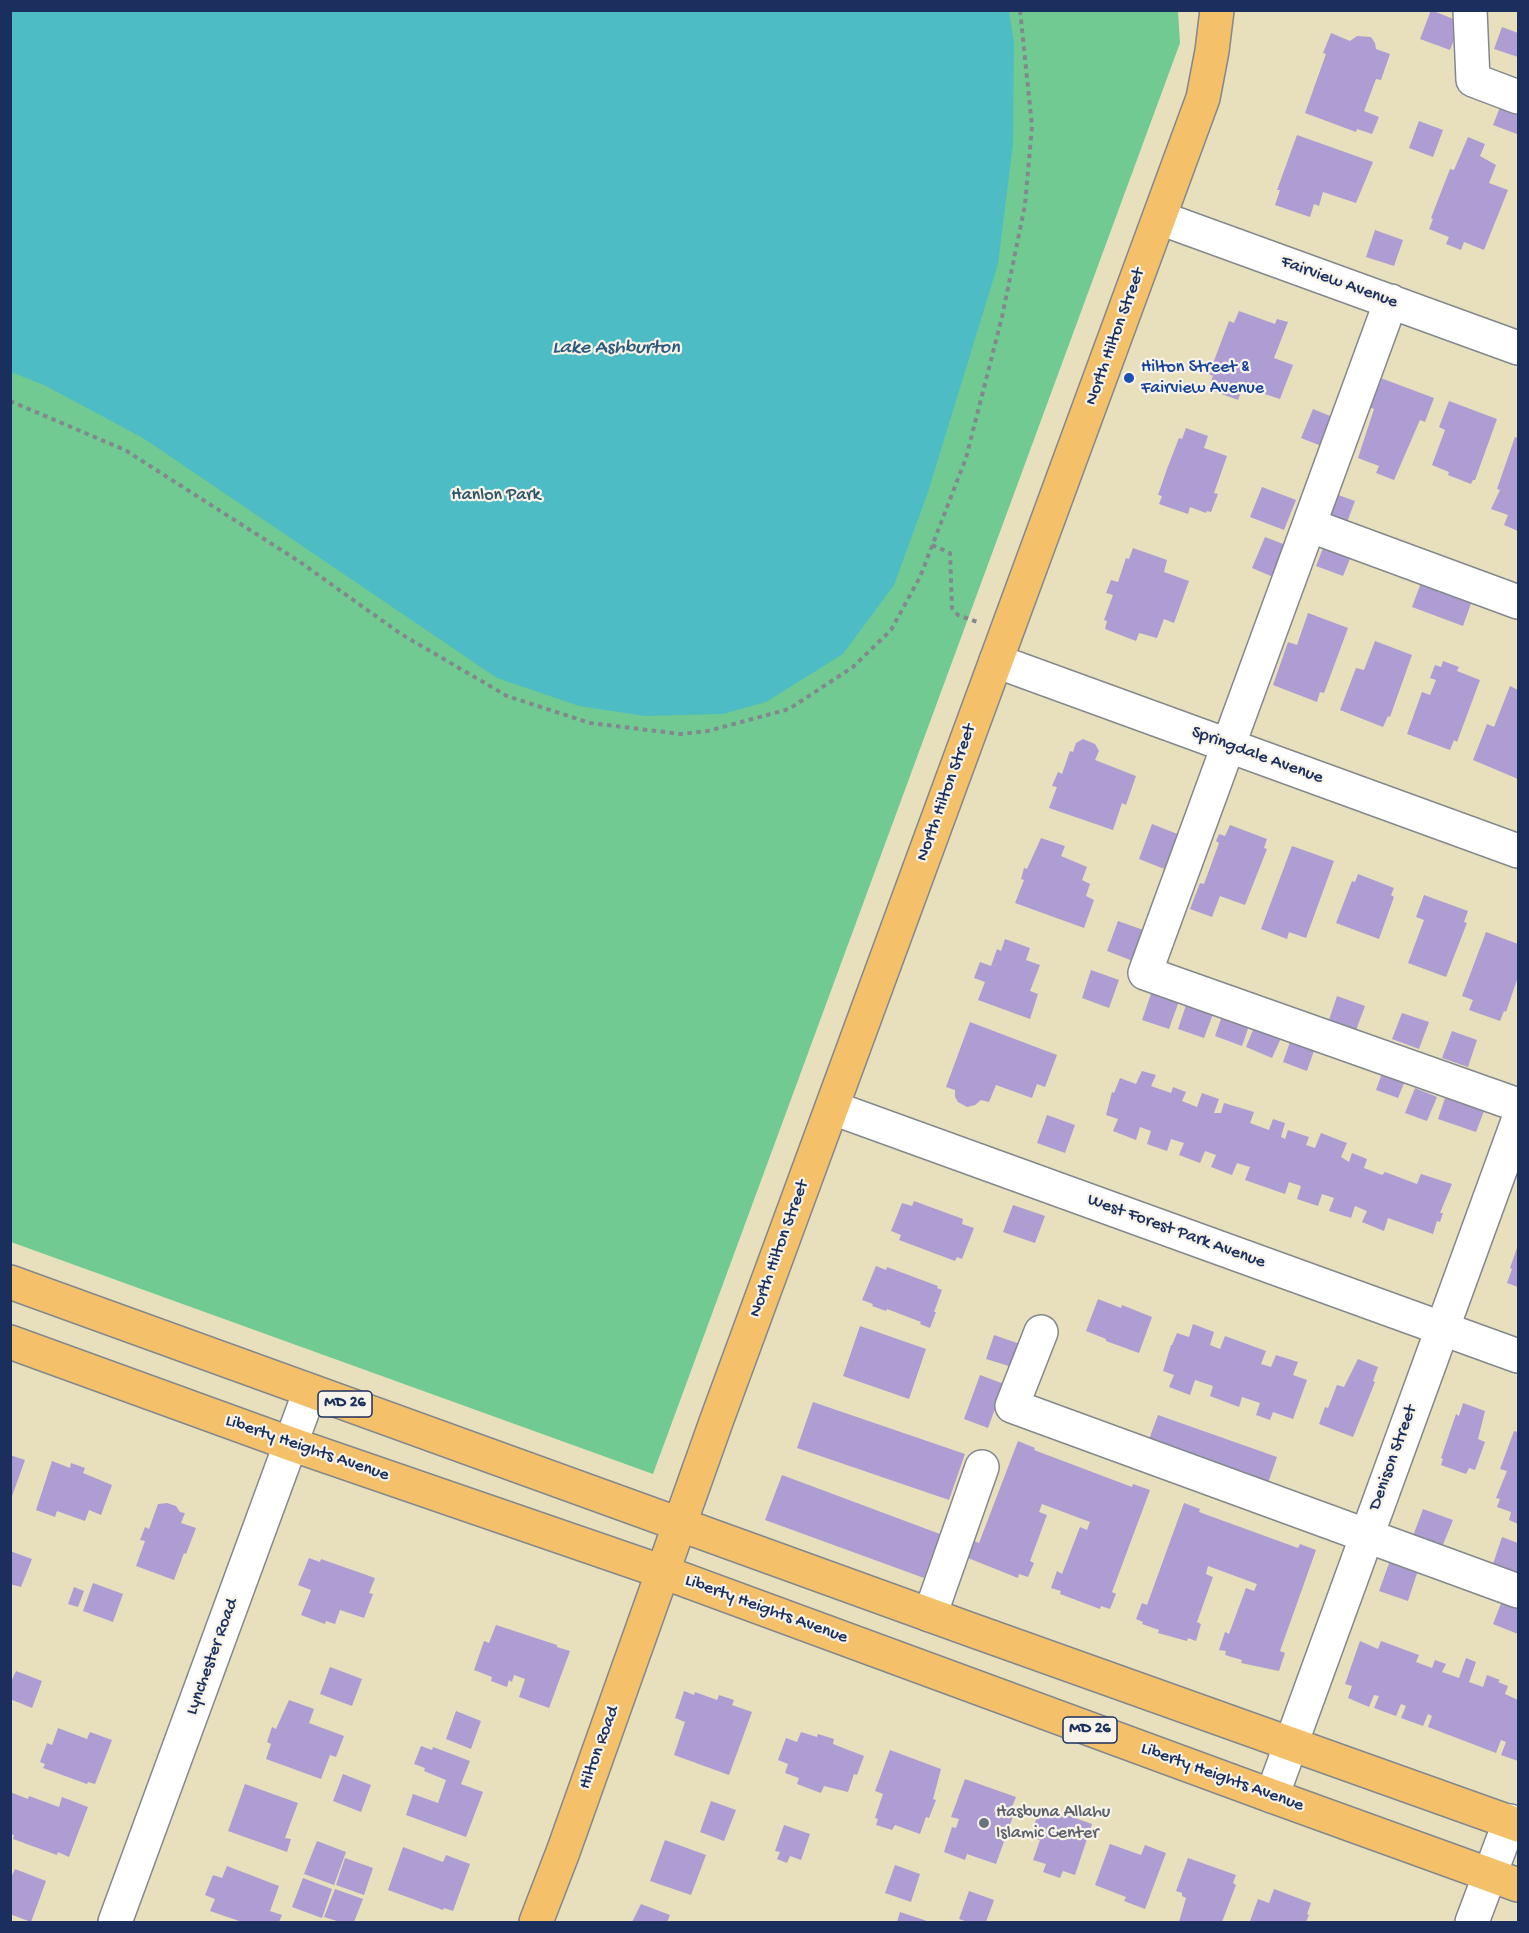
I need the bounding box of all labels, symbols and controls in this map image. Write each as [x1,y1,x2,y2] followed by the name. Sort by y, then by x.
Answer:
[1278,252,1400,314] street label: Fairview Avenue
[1081,265,1151,409] street label: North Hilton Street
[552,337,680,361] water label: Lake Ashburton
[1141,357,1264,400] place label: Hilton Street & Fairview Avenue
[1122,371,1136,385] marker: Hilton Street & Fairview Avenue
[451,485,541,507] park label: Hanlon Park
[912,721,982,865] street label: North Hilton Street
[1188,722,1326,790] street label: Springdale Avenue
[745,1177,815,1321] street label: North Hilton Street
[1084,1190,1268,1274] street label: West Forest Park Avenue
[318,1391,372,1417] road number: MD 26
[1365,1403,1423,1513] street label: Denison Street
[222,1411,392,1487] street label: Liberty Heights Avenue
[682,1570,850,1650] street label: Liberty Heights Avenue
[182,1596,244,1718] street label: Lynchester Road
[575,1703,625,1793] street label: Hilton Road
[1063,1717,1117,1743] road number: MD 26
[1138,1738,1306,1818] street label: Liberty Heights Avenue
[996,1802,1110,1844] place label: Hasbuna Allahu Islamic Center
[977,1816,991,1830] marker: Hasbuna Allahu Islamic Center

